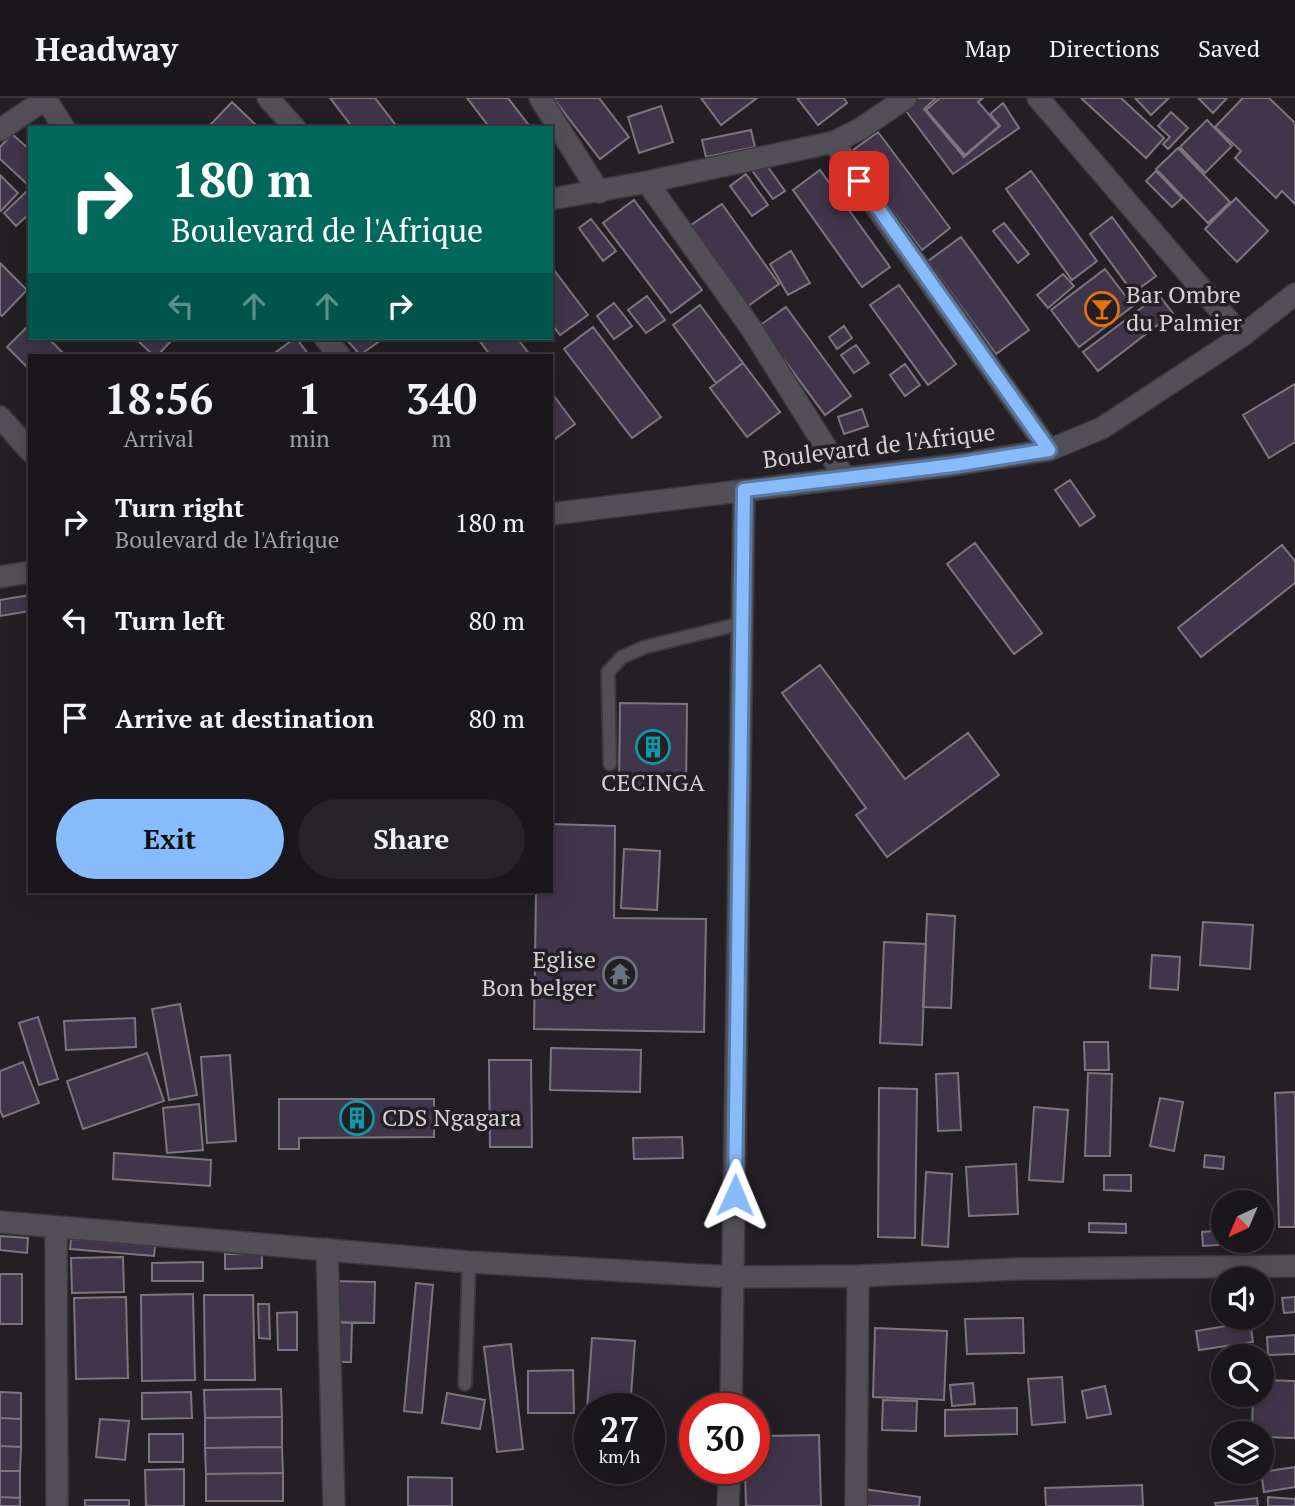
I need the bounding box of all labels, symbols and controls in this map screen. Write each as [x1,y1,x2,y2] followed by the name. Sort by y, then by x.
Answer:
[35,27,178,70] text: Headway
[965,32,1011,64] text: Map
[1049,32,1160,64] text: Directions
[1198,32,1260,64] text: Saved
[171,146,313,211] text: 180 m
[829,151,889,211] pin
[56,154,147,245] icon: right
[840,162,878,200] icon: arrive
[171,209,483,251] text: Boulevard de l'Afrique
[1126,278,1243,338] place label: Bar Ombre du Palmier
[162,287,200,325] icon: left
[235,287,273,325] icon: ahead
[308,287,346,325] icon: ahead
[381,287,419,325] icon: right
[1083,290,1121,328] bar icon: Bar Ombre du Palmier
[104,370,213,426] text: 18:56
[298,370,321,426] text: 1
[406,370,477,426] text: 340
[761,415,997,475] street label: Boulevard de l'Afrique
[123,423,194,454] text: Arrival
[289,423,330,454] text: min
[431,423,451,454] text: m
[115,490,244,524] text: Turn right
[56,503,94,541] icon: right
[455,505,525,539] text: 180 m
[115,524,339,555] text: Boulevard de l'Afrique
[56,601,94,639] icon: left
[115,603,225,637] text: Turn left
[469,603,525,637] text: 80 m
[56,699,94,737] icon: arrive
[115,701,374,735] text: Arrive at destination
[469,701,525,735] text: 80 m
[634,728,672,766] building icon: CECINGA
[601,766,706,798] place label: CECINGA
[56,799,284,879] button: Exit
[298,799,525,879] button: Share
[482,943,597,1003] place label: Eglise Bon belger
[601,955,639,993] temple icon: Eglise Bon belger
[338,1099,376,1137] building icon: CDS Ngagara
[382,1101,522,1133] place label: CDS Ngagara
[698,1158,772,1232] position arrow
[1211,1190,1274,1253] north arrow
[1211,1190,1274,1484] map controls
[1211,1267,1274,1330] button: sound
[1211,1344,1274,1407] button: search
[679,1393,770,1484] speed limit sign: 30
[600,1406,639,1452] text: 27
[1211,1421,1274,1484] button: layers
[599,1444,640,1468] text: km/h

